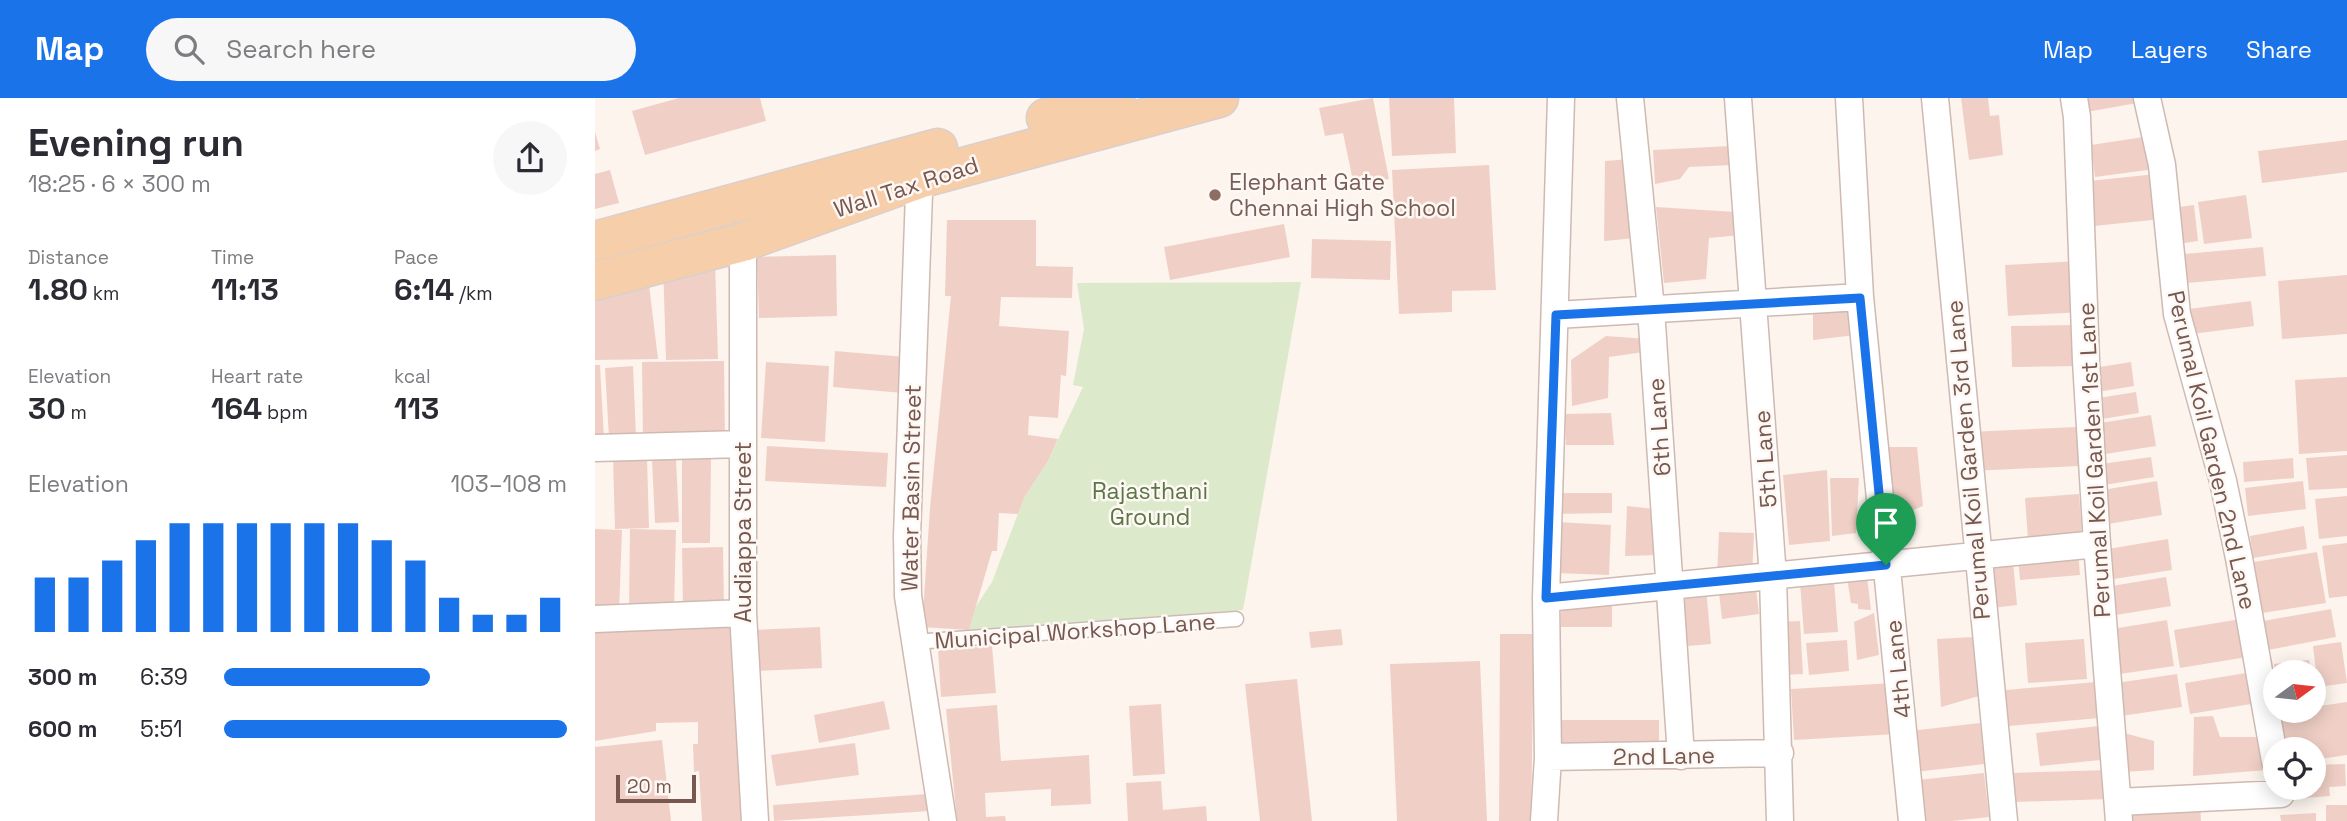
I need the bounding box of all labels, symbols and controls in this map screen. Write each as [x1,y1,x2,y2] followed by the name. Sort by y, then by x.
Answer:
[146,18,636,81] search box
[35,28,104,70] text: Map
[170,30,208,68] icon: search
[226,32,376,66] text: Search here
[2043,34,2093,65] text: Map
[2131,34,2208,65] text: Layers
[2246,34,2312,65] text: Share
[28,119,244,167] text: Evening run
[493,121,567,195] button: share
[830,149,982,225] street label: Wall Tax Road
[1229,167,1456,223] place label: Elephant Gate Chennai High School
[28,169,211,199] text: 18:25 · 6 × 300 m
[1207,187,1223,203] marker: Elephant Gate Chennai High School
[28,245,109,270] text: Distance
[211,245,254,270] text: Time
[394,245,438,270] text: Pace
[28,270,88,309] text: 1.80
[211,270,279,309] text: 11:13
[394,270,454,309] text: 6:14
[88,281,119,306] text: km
[454,281,493,306] text: /km
[2161,288,2263,612] street label: Perumal Koil Garden 2nd Lane
[1939,299,1997,621] street label: Perumal Koil Garden 3rd Lane
[2071,301,2117,619] street label: Perumal Koil Garden 1st Lane
[28,364,111,389] text: Elevation
[211,364,303,389] text: Heart rate
[394,364,431,389] text: kcal
[1641,377,1677,477] street label: 6th Lane
[894,384,928,592] street label: Water Basin Street
[28,389,66,428] text: 30
[211,389,262,428] text: 164
[394,389,439,428] text: 113
[66,400,87,425] text: m
[262,400,308,425] text: bpm
[1747,409,1783,509] street label: 5th Lane
[728,441,758,623] street label: Audiappa Street
[28,469,129,499] text: Elevation
[450,469,567,499] text: 103–108 m
[1092,476,1208,532] park label: Rajasthani Ground
[1856,493,1916,565] pin
[1867,504,1905,542] icon: arrive
[933,606,1217,656] street label: Municipal Workshop Lane
[1878,618,1918,720] street label: 4th Lane
[2263,660,2326,723] north arrow
[2263,660,2326,800] map controls
[28,662,97,692] text: 300 m
[140,662,188,692] text: 6:39
[28,714,98,744] text: 600 m
[140,714,183,744] text: 5:51
[2263,737,2326,800] button: locate
[1613,740,1715,772] street label: 2nd Lane
[616,772,697,804] scale bar
[627,774,672,799] text: 20 m

